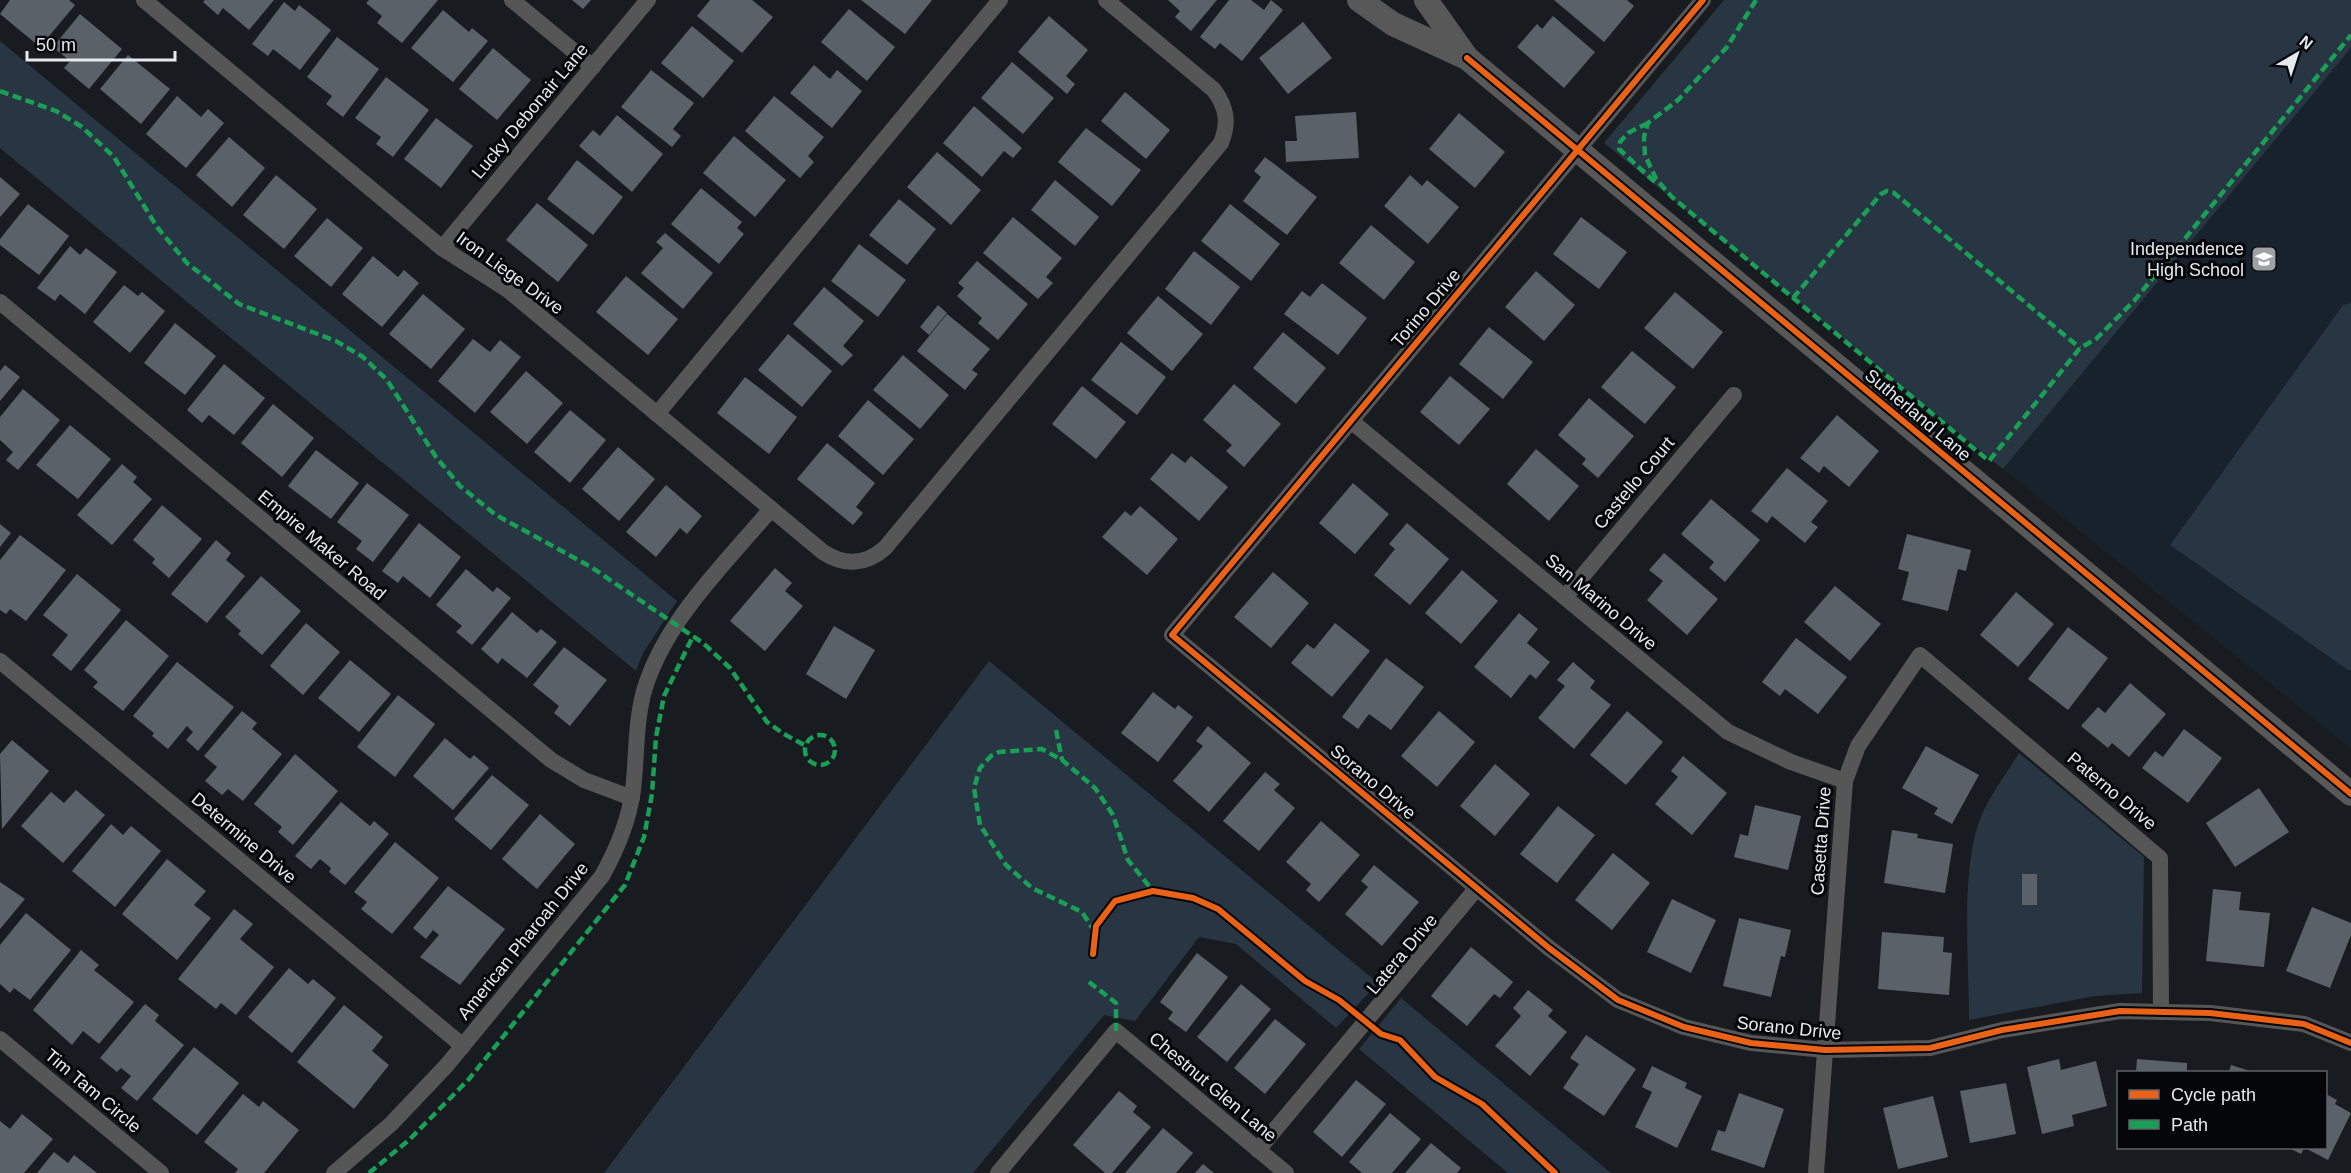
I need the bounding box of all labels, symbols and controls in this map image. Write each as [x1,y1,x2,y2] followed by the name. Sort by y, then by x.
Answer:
[27,24,176,62] scale bar
[2267,24,2327,84] north arrow
[2296,32,2316,53] text: N
[36,35,76,55] text: 50 m
[468,39,592,183] street label: Lucky Debonair Lane
[453,228,567,318] street label: Iron Liege Drive
[2130,239,2244,280] place label: Independence High School
[2249,244,2279,274] school or university icon: Independence High School
[1387,265,1465,351] street label: Torino Drive
[1861,365,1975,465] street label: Sutherland Lane
[1590,433,1678,533] street label: Castello Court
[254,486,390,604] street label: Empire Maker Road
[1541,550,1661,654] street label: San Marino Drive
[1326,741,1420,823] street label: Sorano Drive
[2063,748,2161,834] street label: Paterno Drive
[1807,786,1835,896] street label: Casetta Drive
[188,789,300,887] street label: Determine Drive
[454,859,592,1023] street label: American Pharoah Drive
[1363,910,1441,998] street label: Latera Drive
[1736,1013,1842,1043] street label: Sorano Drive
[1145,1028,1281,1146] street label: Chestnut Glen Lane
[41,1045,145,1137] street label: Tim Tam Circle
[2117,1071,2327,1149] legend
[2171,1085,2256,1105] text: Cycle path
[2171,1115,2208,1135] text: Path

